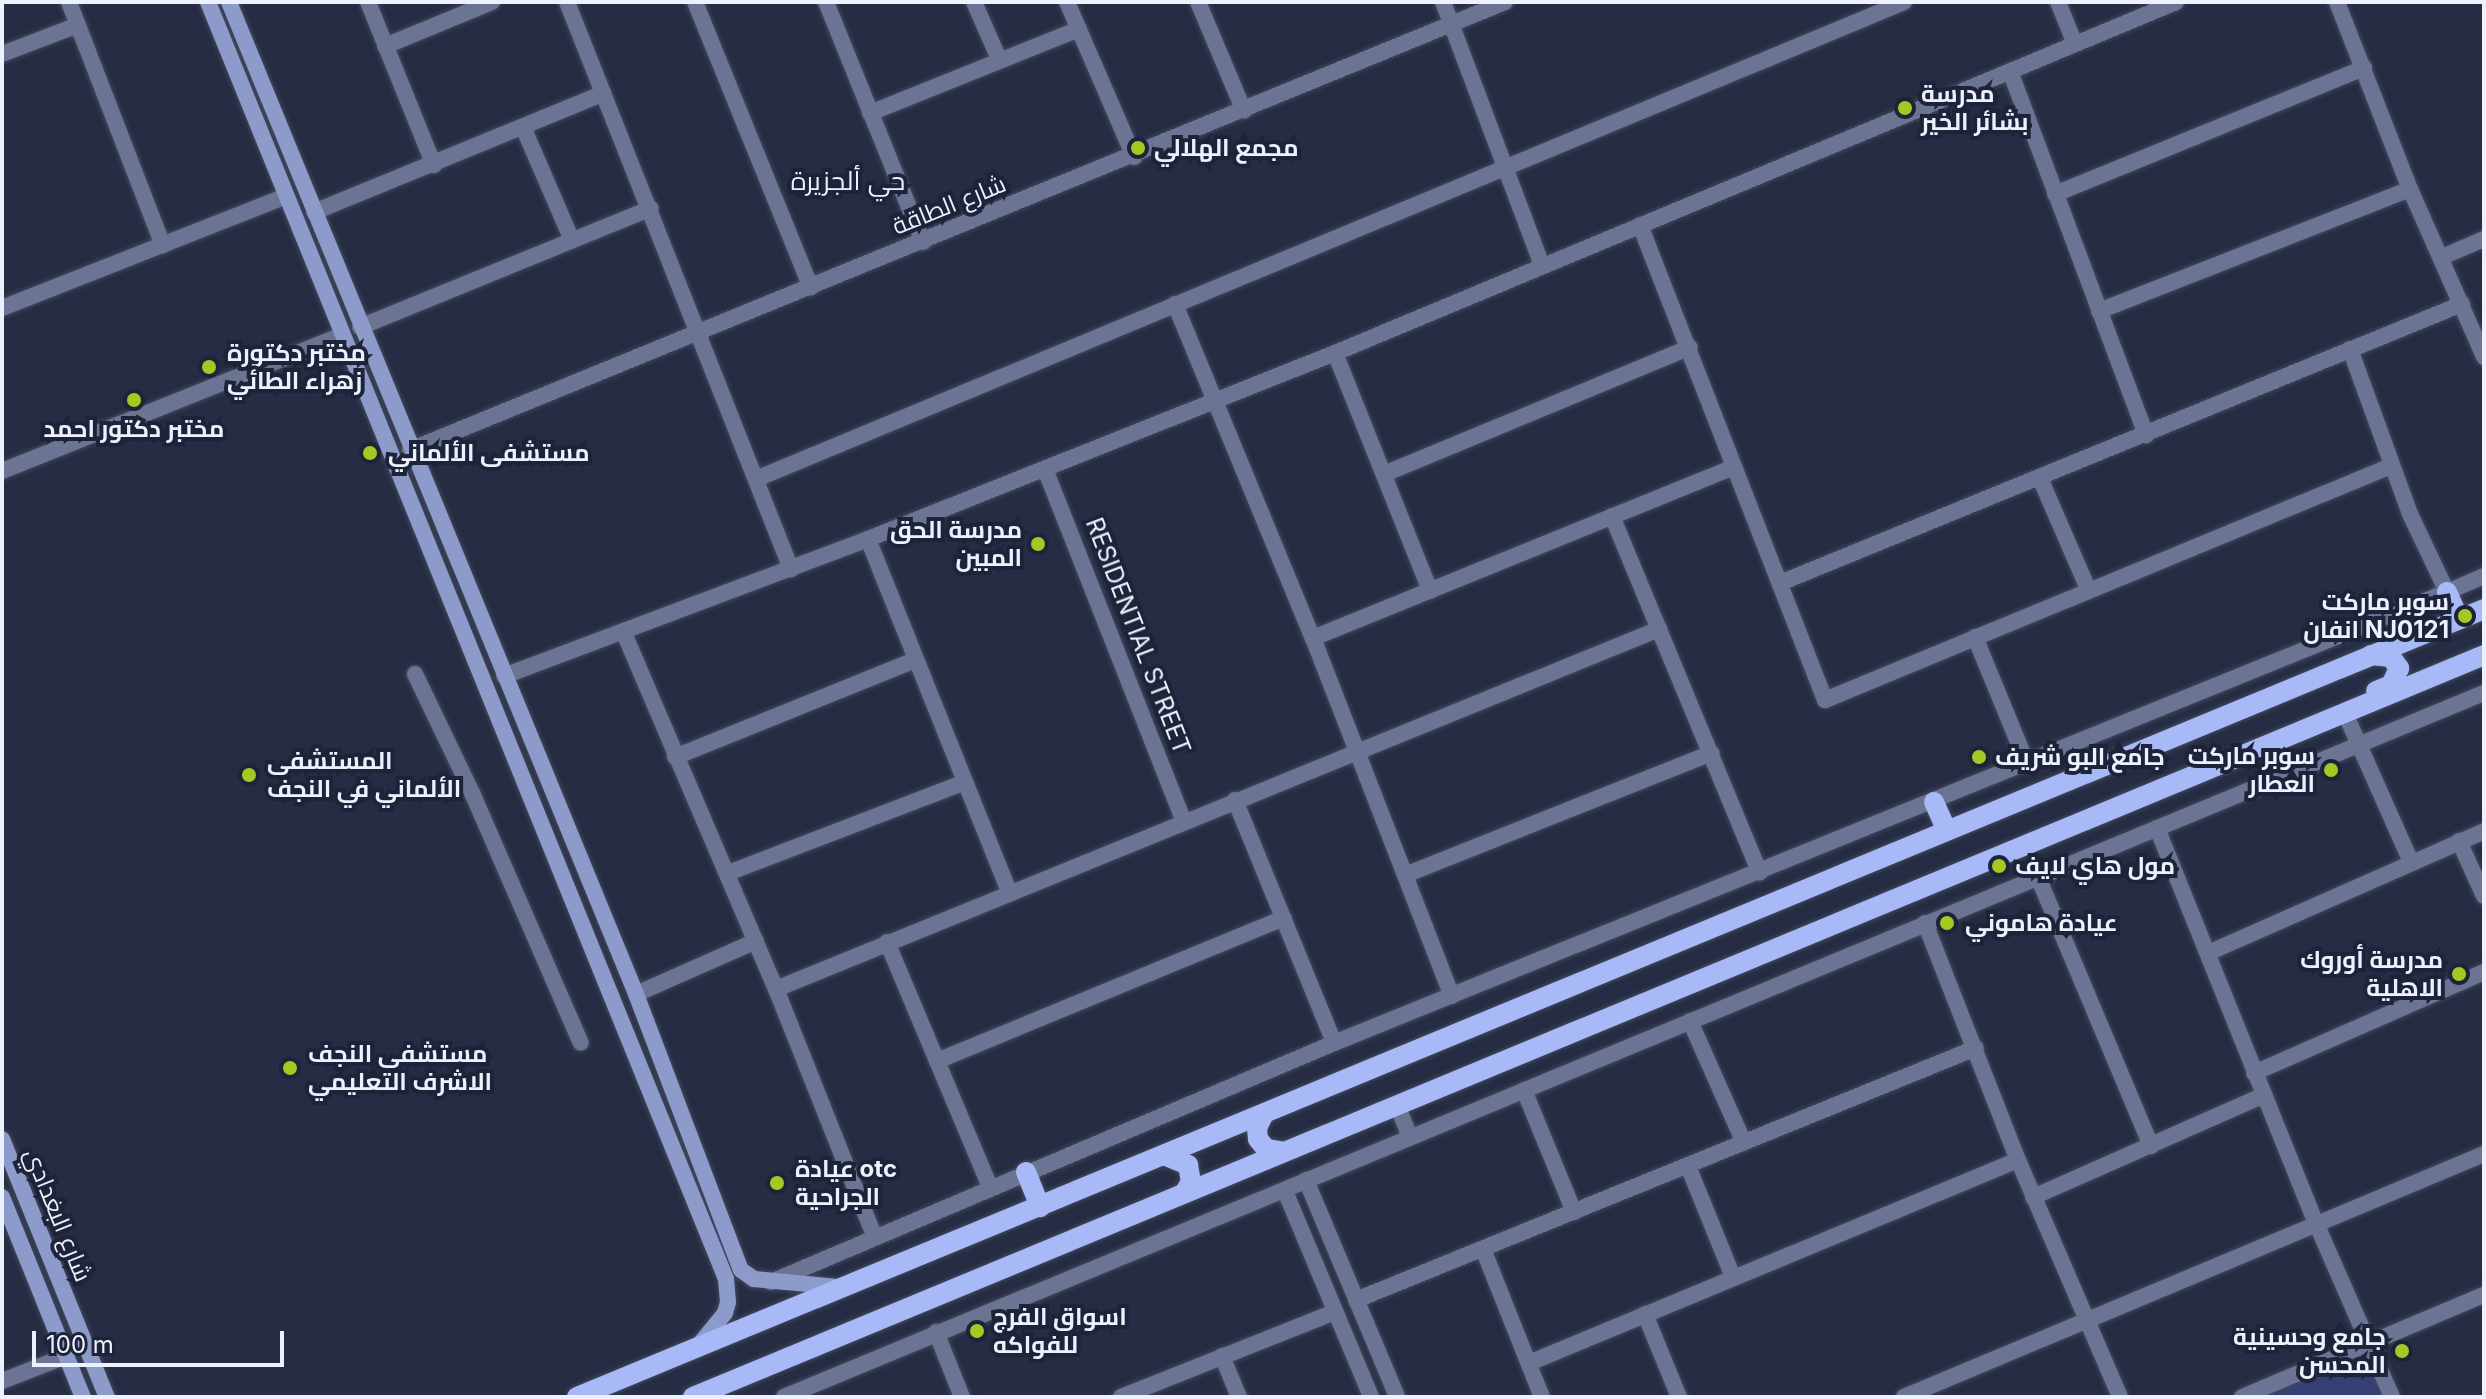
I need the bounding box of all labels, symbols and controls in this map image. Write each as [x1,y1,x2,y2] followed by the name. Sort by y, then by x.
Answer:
[1921,80,2029,136] place label: مدرسة بشائر الخير
[1896,99,1914,117] marker: مدرسة بشائر الخير
[1154,134,1299,162] place label: مجمع الهلالي
[1129,139,1147,157] marker: مجمع الهلالي
[791,165,905,197] district label: حي ألجزيرة
[888,169,1010,241] street label: شارع الطاقة
[227,339,366,395] place label: مختبر دكتورة زهراء الطائي
[198,356,220,378] marker: مختبر دكتورة زهراء الطائي
[123,389,145,411] marker: مختبر دكتور احمد
[44,415,224,443] place label: مختبر دكتور احمد
[388,439,590,467] place label: مستشفى الألماني
[359,442,381,464] marker: مستشفى الألماني
[1080,514,1196,758] street label: RESIDENTIAL STREET
[890,516,1022,572] place label: مدرسة الحق المبين
[1029,535,1047,553] marker: مدرسة الحق المبين
[2303,588,2449,644] place label: سوبر ماركت انفان NJ0121
[2456,607,2474,625] marker: سوبر ماركت انفان NJ0121
[2188,742,2315,798] place label: سوبر ماركت العطار
[1995,743,2165,771] place label: جامع البو شريف
[267,747,461,803] place label: المستشفى الألماني في النجف
[1970,748,1988,766] marker: جامع البو شريف
[2322,761,2340,779] marker: سوبر ماركت العطار
[238,764,260,786] marker: المستشفى الألماني في النجف
[2015,852,2175,880] place label: مول هاي لايف
[1990,857,2008,875] marker: مول هاي لايف
[1965,909,2118,937] place label: عيادة هاموني
[1936,912,1958,934] marker: عيادة هاموني
[2300,946,2443,1002] place label: مدرسة أوروك الاهلية
[2450,965,2468,983] marker: مدرسة أوروك الاهلية
[308,1040,492,1096] place label: مستشفى النجف الاشرف التعليمي
[279,1057,301,1079] marker: مستشفى النجف الاشرف التعليمي
[18,1144,98,1286] street label: شارع البغدادي
[795,1155,897,1211] place label: عيادة otc الجراحية
[766,1172,788,1194] marker: عيادة otc الجراحية
[993,1303,1127,1359] place label: اسواق الفرج للفواكه
[36,1315,288,1365] scale bar
[968,1322,986,1340] marker: اسواق الفرج للفواكه
[2233,1323,2386,1379] place label: جامع وحسينية المحسن
[46,1330,114,1359] text: 100 m
[2393,1342,2411,1360] marker: جامع وحسينية المحسن

